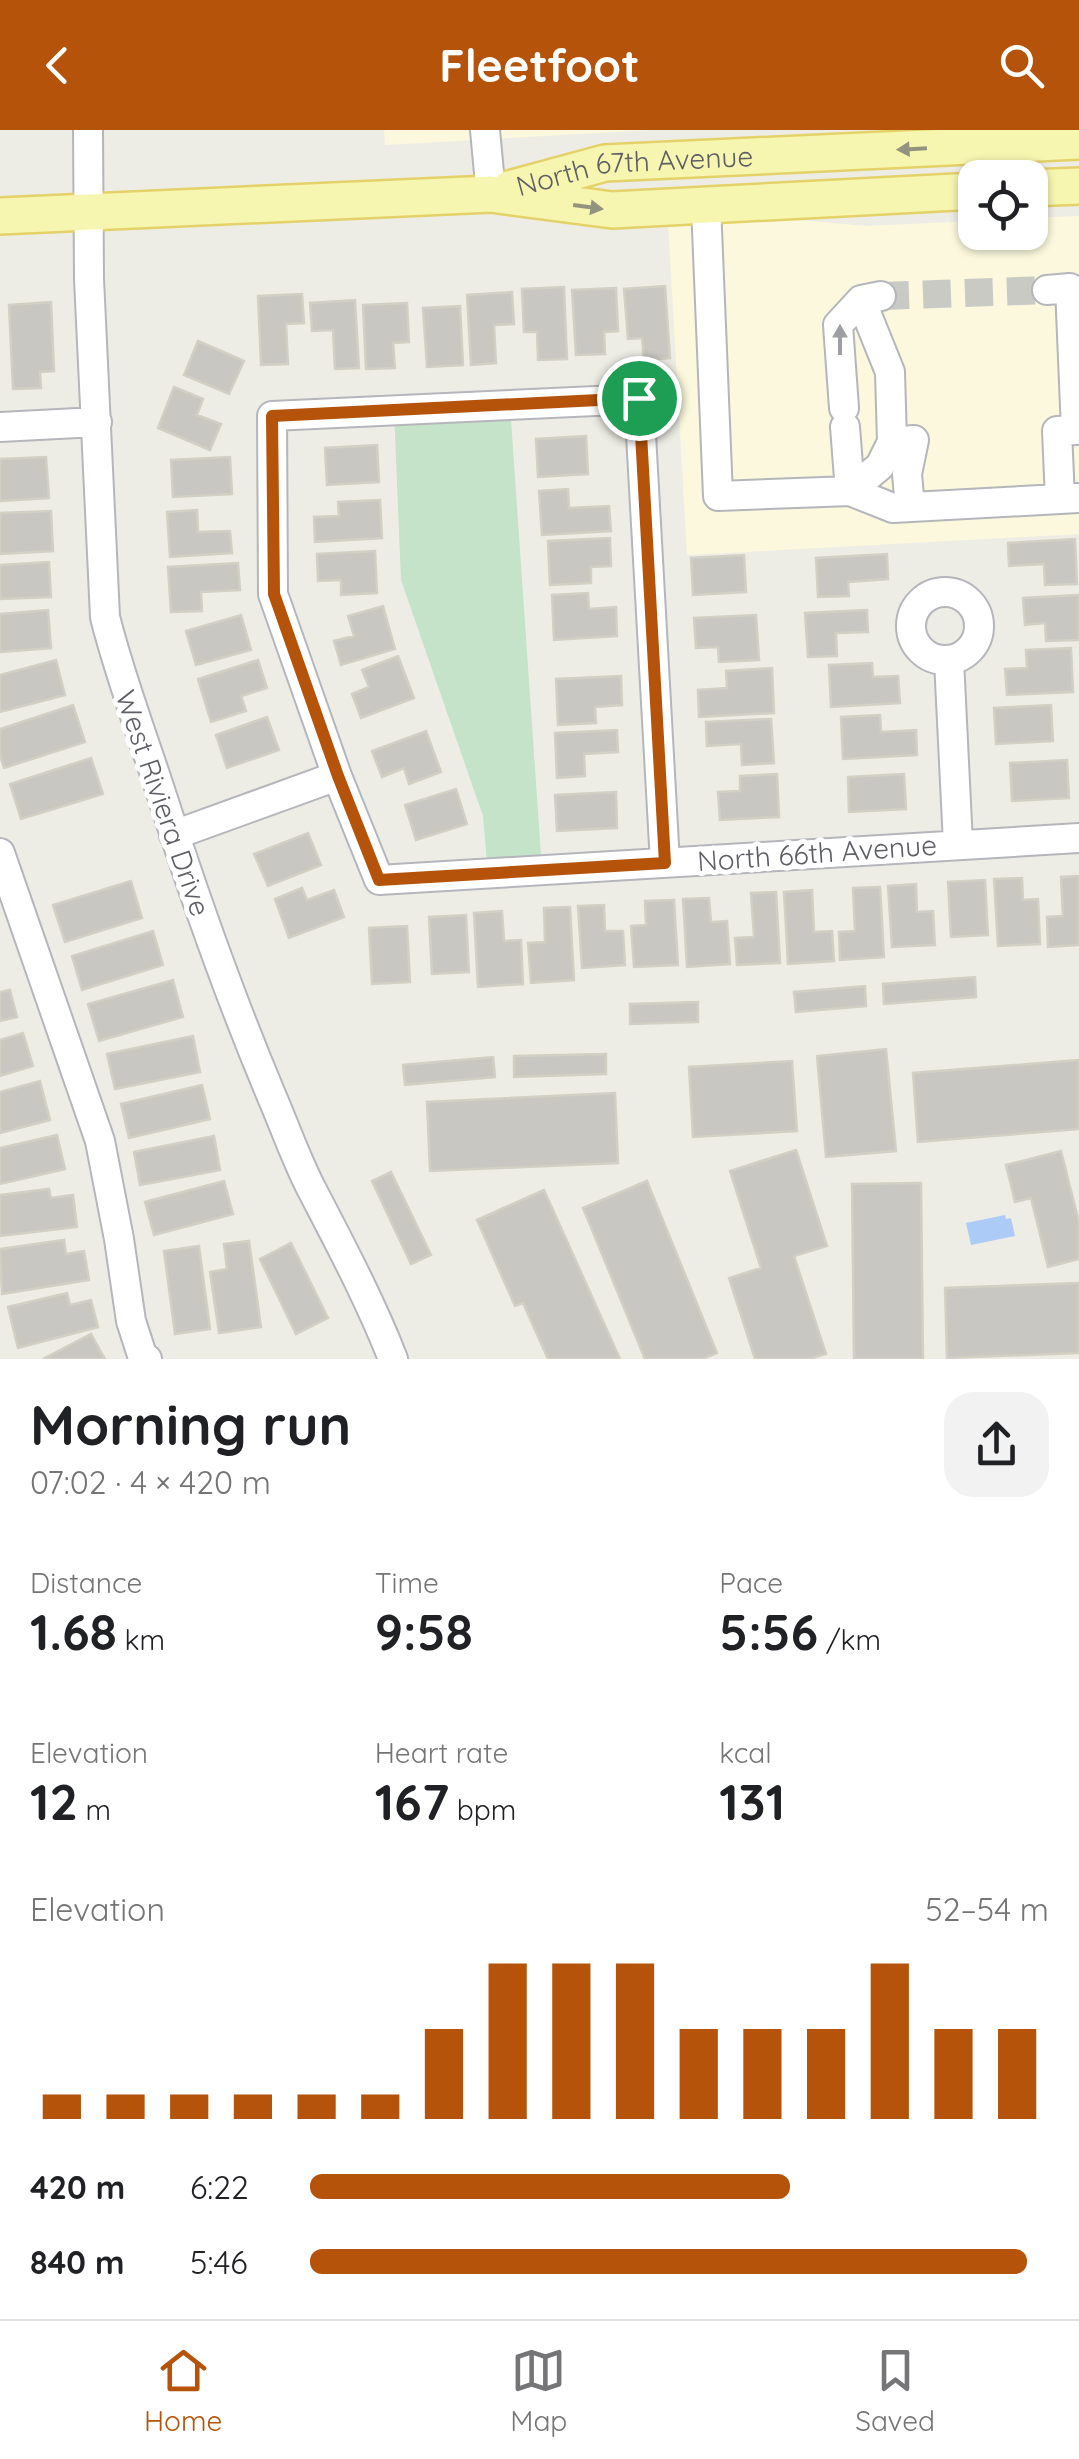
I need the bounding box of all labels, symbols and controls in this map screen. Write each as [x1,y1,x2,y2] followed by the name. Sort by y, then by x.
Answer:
[439,37,640,93] text: Fleetfoot
[30,38,85,93] icon: back
[994,38,1049,93] icon: search
[512,138,754,203] street label: North 67th Avenue
[895,141,927,157] one-way arrow
[958,160,1048,250] map controls
[958,160,1048,250] button: locate
[573,200,604,216] one-way arrow
[832,324,848,355] one-way arrow
[597,356,682,441] pin
[612,371,667,426] icon: arrive
[108,685,219,920] street label: West Riviera Drive
[696,827,938,878] street label: North 66th Avenue
[30,1390,351,1459] text: Morning run
[944,1392,1049,1497] button: share
[30,1462,271,1502] text: 07:02 · 4 × 420 m
[30,1565,142,1600] text: Distance
[375,1565,439,1600] text: Time
[719,1565,783,1600] text: Pace
[30,1600,117,1663] text: 1.68
[375,1600,473,1663] text: 9:58
[719,1600,818,1663] text: 5:56
[117,1622,165,1657] text: km
[818,1622,881,1657] text: /km
[30,1735,148,1770] text: Elevation
[375,1735,508,1770] text: Heart rate
[719,1735,772,1770] text: kcal
[30,1770,78,1833] text: 12
[375,1770,449,1833] text: 167
[719,1770,785,1833] text: 131
[78,1792,111,1827] text: m
[449,1792,516,1827] text: bpm
[30,1889,165,1929] text: Elevation
[925,1889,1049,1929] text: 52–54 m
[30,2167,125,2207] text: 420 m
[190,2167,249,2207] text: 6:22
[30,2242,124,2282] text: 840 m
[190,2242,248,2282] text: 5:46
[144,2343,222,2438] tab: Home
[510,2343,567,2438] tab: Map
[855,2343,935,2438] tab: Saved

